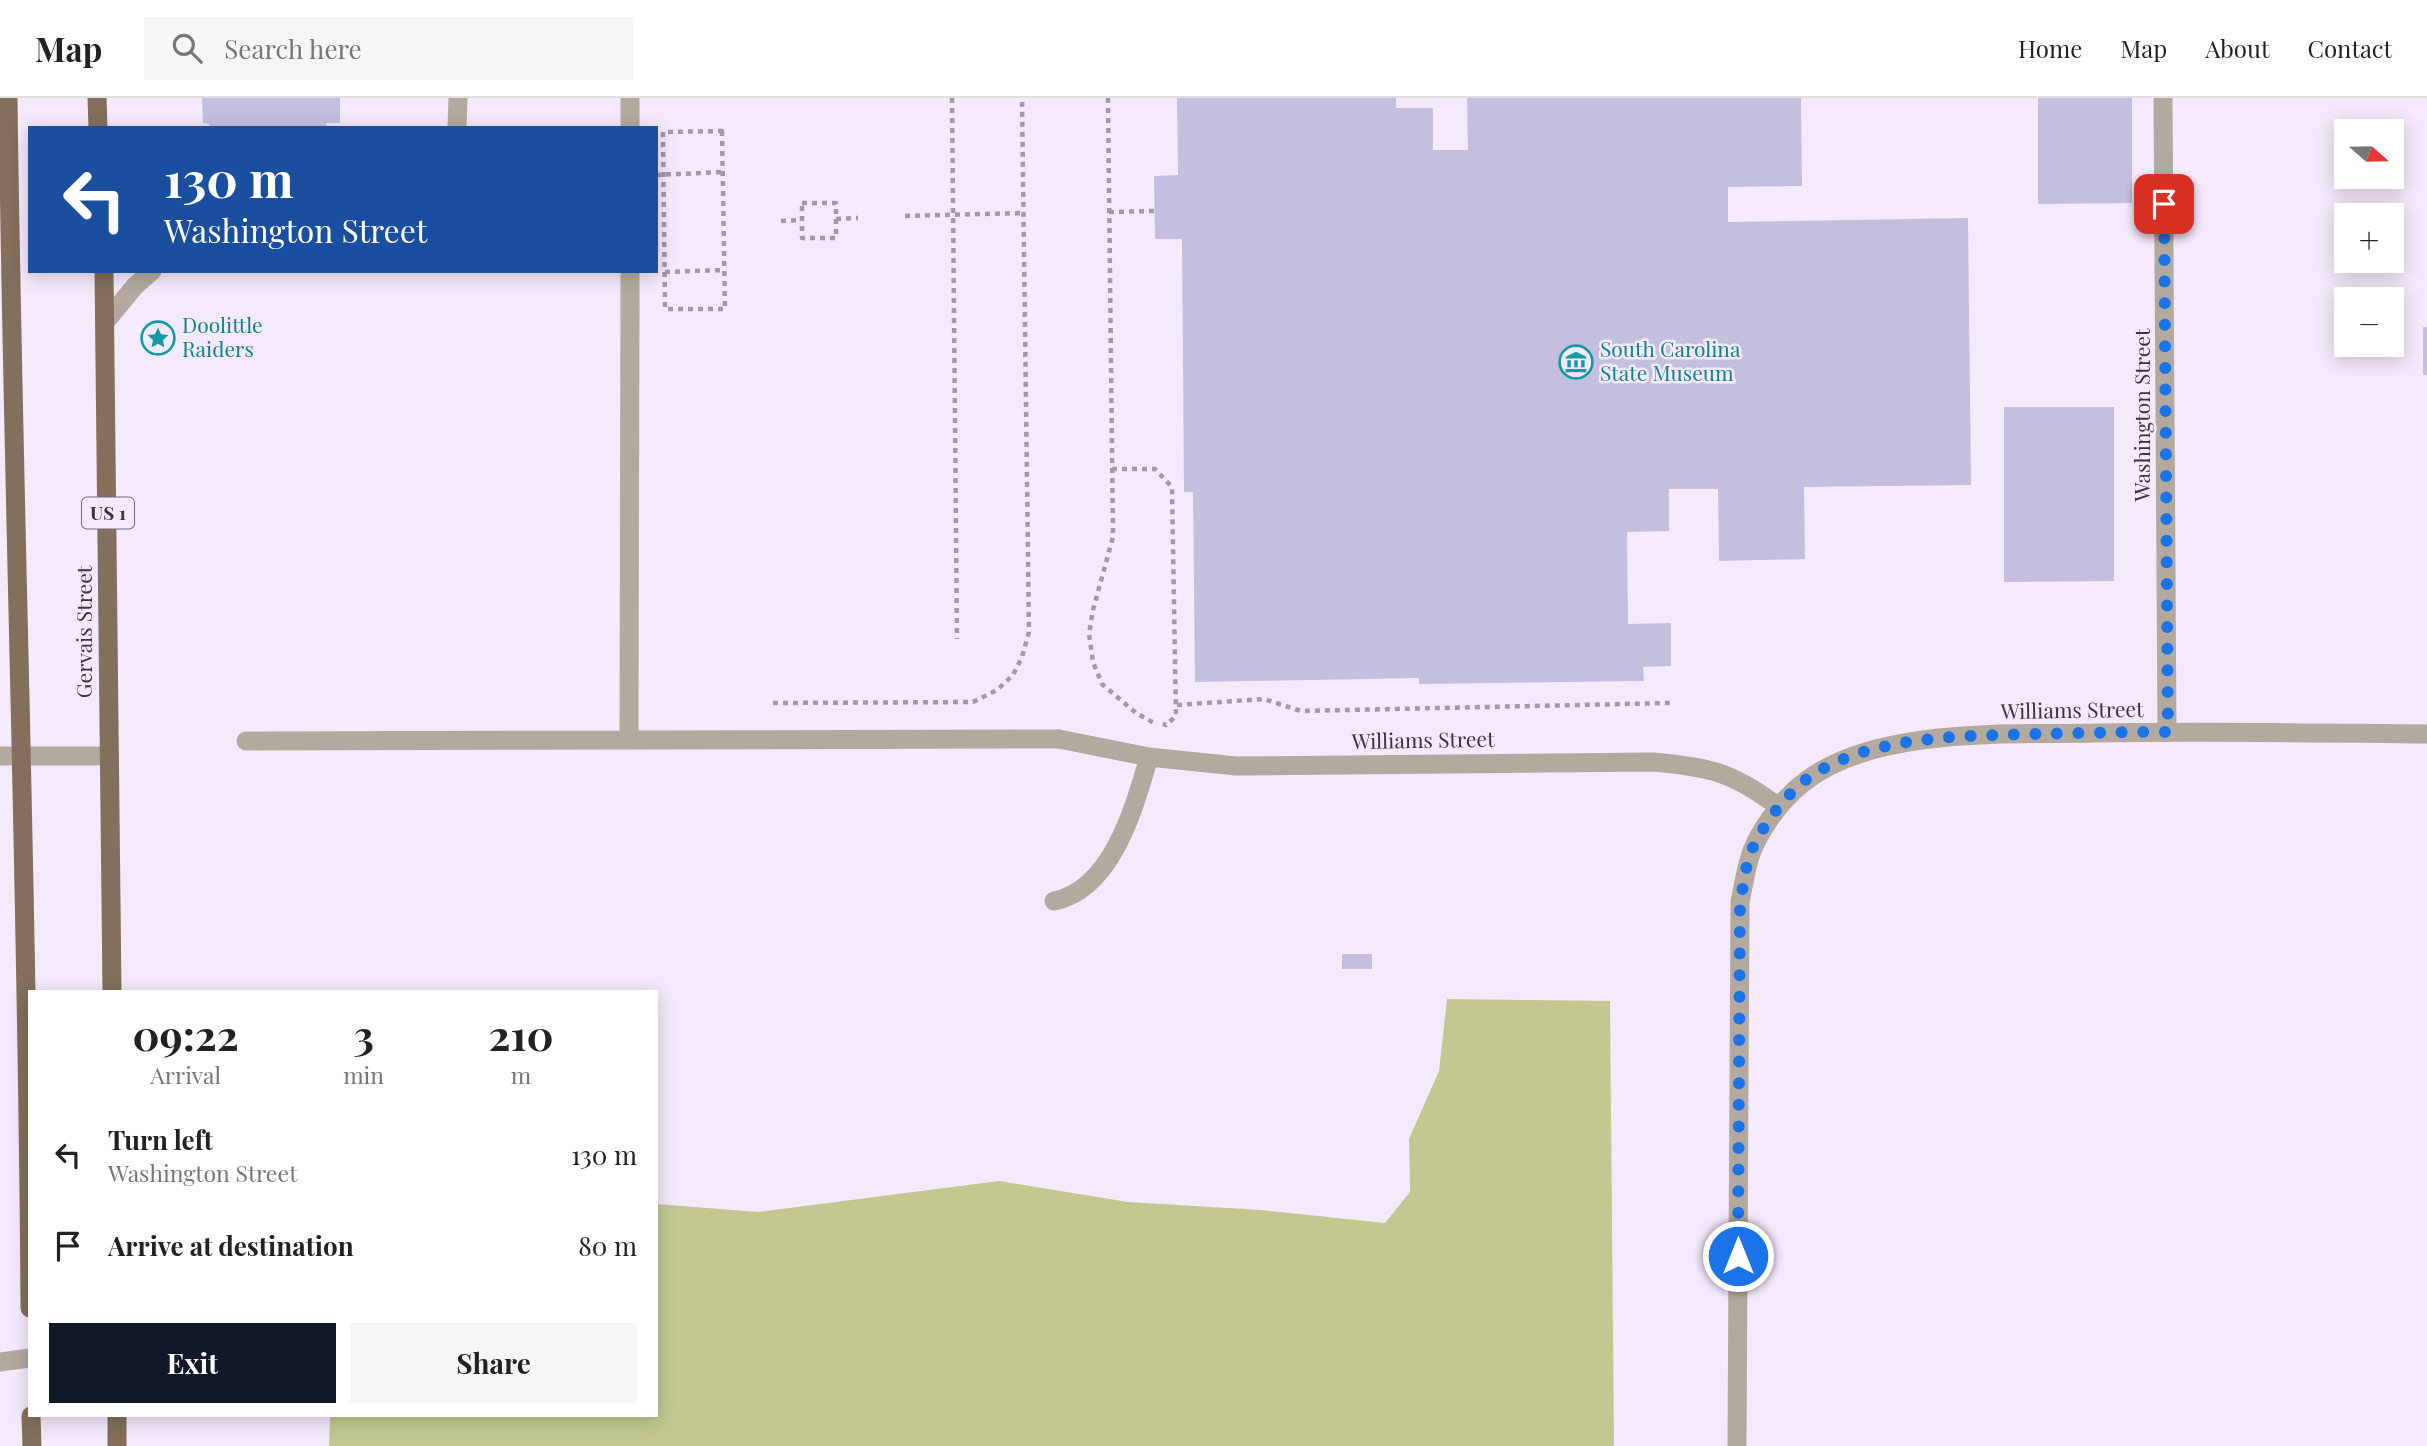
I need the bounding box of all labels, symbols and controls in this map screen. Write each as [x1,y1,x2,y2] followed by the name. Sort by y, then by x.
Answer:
[144,17,634,80] search box
[35,26,102,70] text: Map
[168,29,206,67] icon: search
[224,31,362,66] text: Search here
[2018,32,2082,64] text: Home
[2120,32,2167,64] text: Map
[2205,32,2269,64] text: About
[2307,32,2392,64] text: Contact
[2334,119,2404,189] north arrow
[2334,119,2404,357] map controls
[164,145,294,210] text: 130 m
[49,154,140,245] icon: left
[2134,174,2194,234] pin
[2145,185,2183,223] icon: arrive
[2334,203,2404,273] button: +
[164,208,427,251] text: Washington Street
[2334,287,2404,357] button: −
[182,310,263,362] place label: Doolittle Raiders
[139,319,177,357] place icon: Doolittle Raiders
[2127,328,2155,502] street label: Washington Street
[1600,334,1741,386] place label: South Carolina State Museum
[1557,343,1595,381] museum icon: South Carolina State Museum
[82,498,134,528] road number: US 1
[69,565,97,698] street label: Gervais Street
[1999,694,2144,724] street label: Williams Street
[1350,724,1495,754] street label: Williams Street
[132,1006,239,1062] text: 09:22
[353,1006,374,1062] text: 3
[488,1006,554,1062] text: 210
[150,1059,221,1090] text: Arrival
[343,1059,384,1090] text: min
[511,1059,531,1090] text: m
[108,1122,213,1157] text: Turn left
[49,1136,87,1174] icon: left
[571,1137,637,1172] text: 130 m
[108,1157,297,1188] text: Washington Street
[1701,1219,1775,1293] position arrow
[49,1227,87,1265] icon: arrive
[108,1228,354,1263] text: Arrive at destination
[578,1228,637,1263] text: 80 m
[49,1323,336,1403] button: Exit
[350,1323,637,1403] button: Share

